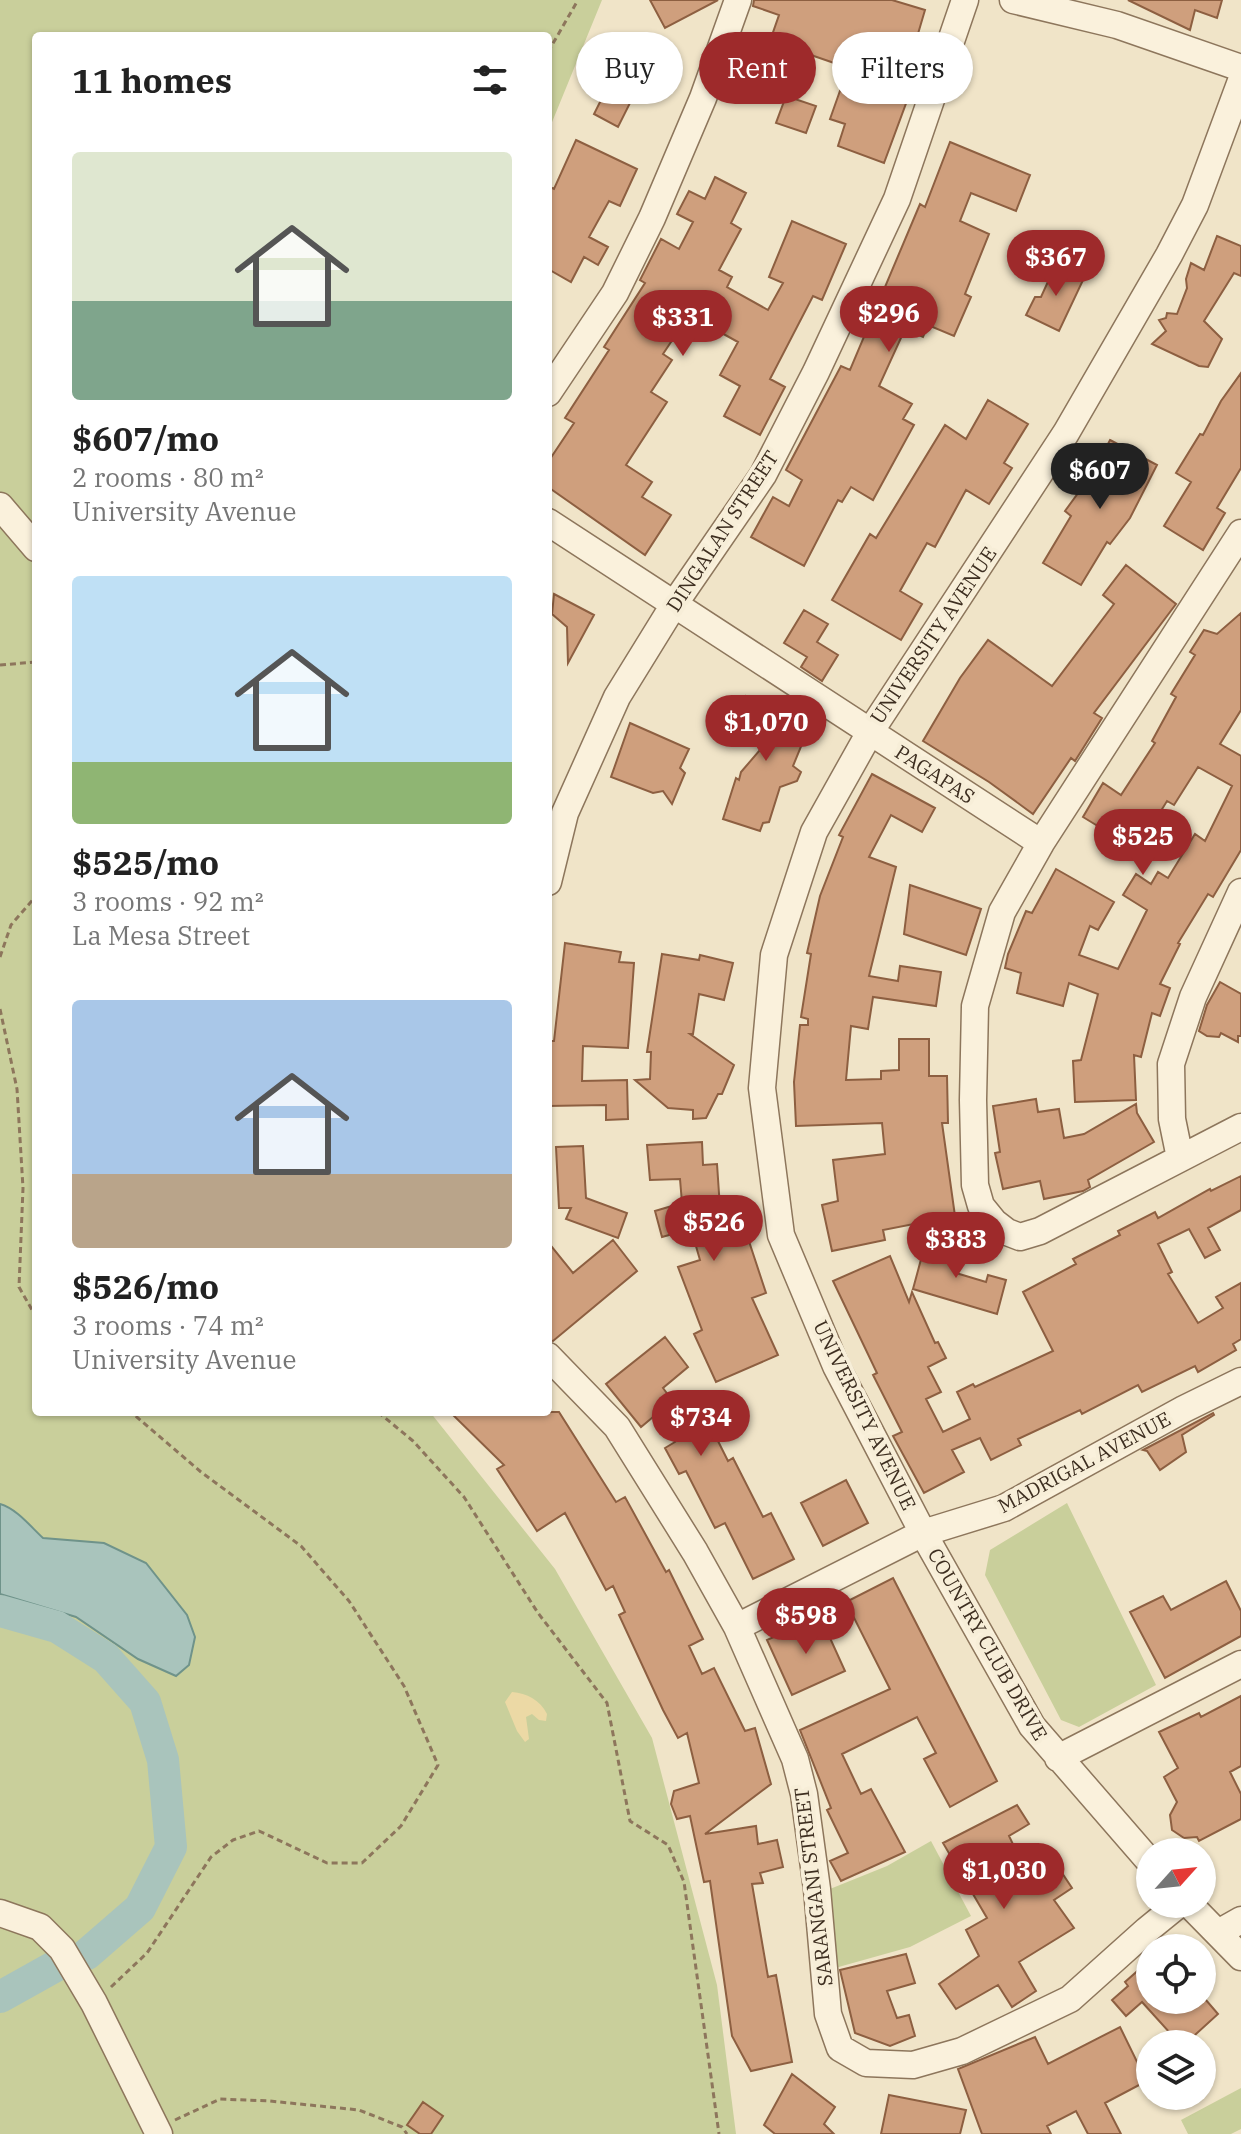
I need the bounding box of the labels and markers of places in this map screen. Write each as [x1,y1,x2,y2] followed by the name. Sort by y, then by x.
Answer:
[1009,230,1103,298] pin: $367
[842,286,936,354] pin: $296
[636,290,730,358] pin: $331
[1053,443,1147,511] pin: $607
[701,695,831,763] pin: $1,070
[1096,809,1190,877] pin: $525
[667,1195,761,1263] pin: $526
[909,1212,1003,1280] pin: $383
[654,1390,748,1458] pin: $734
[759,1588,853,1656] pin: $598
[939,1843,1069,1911] pin: $1,030

